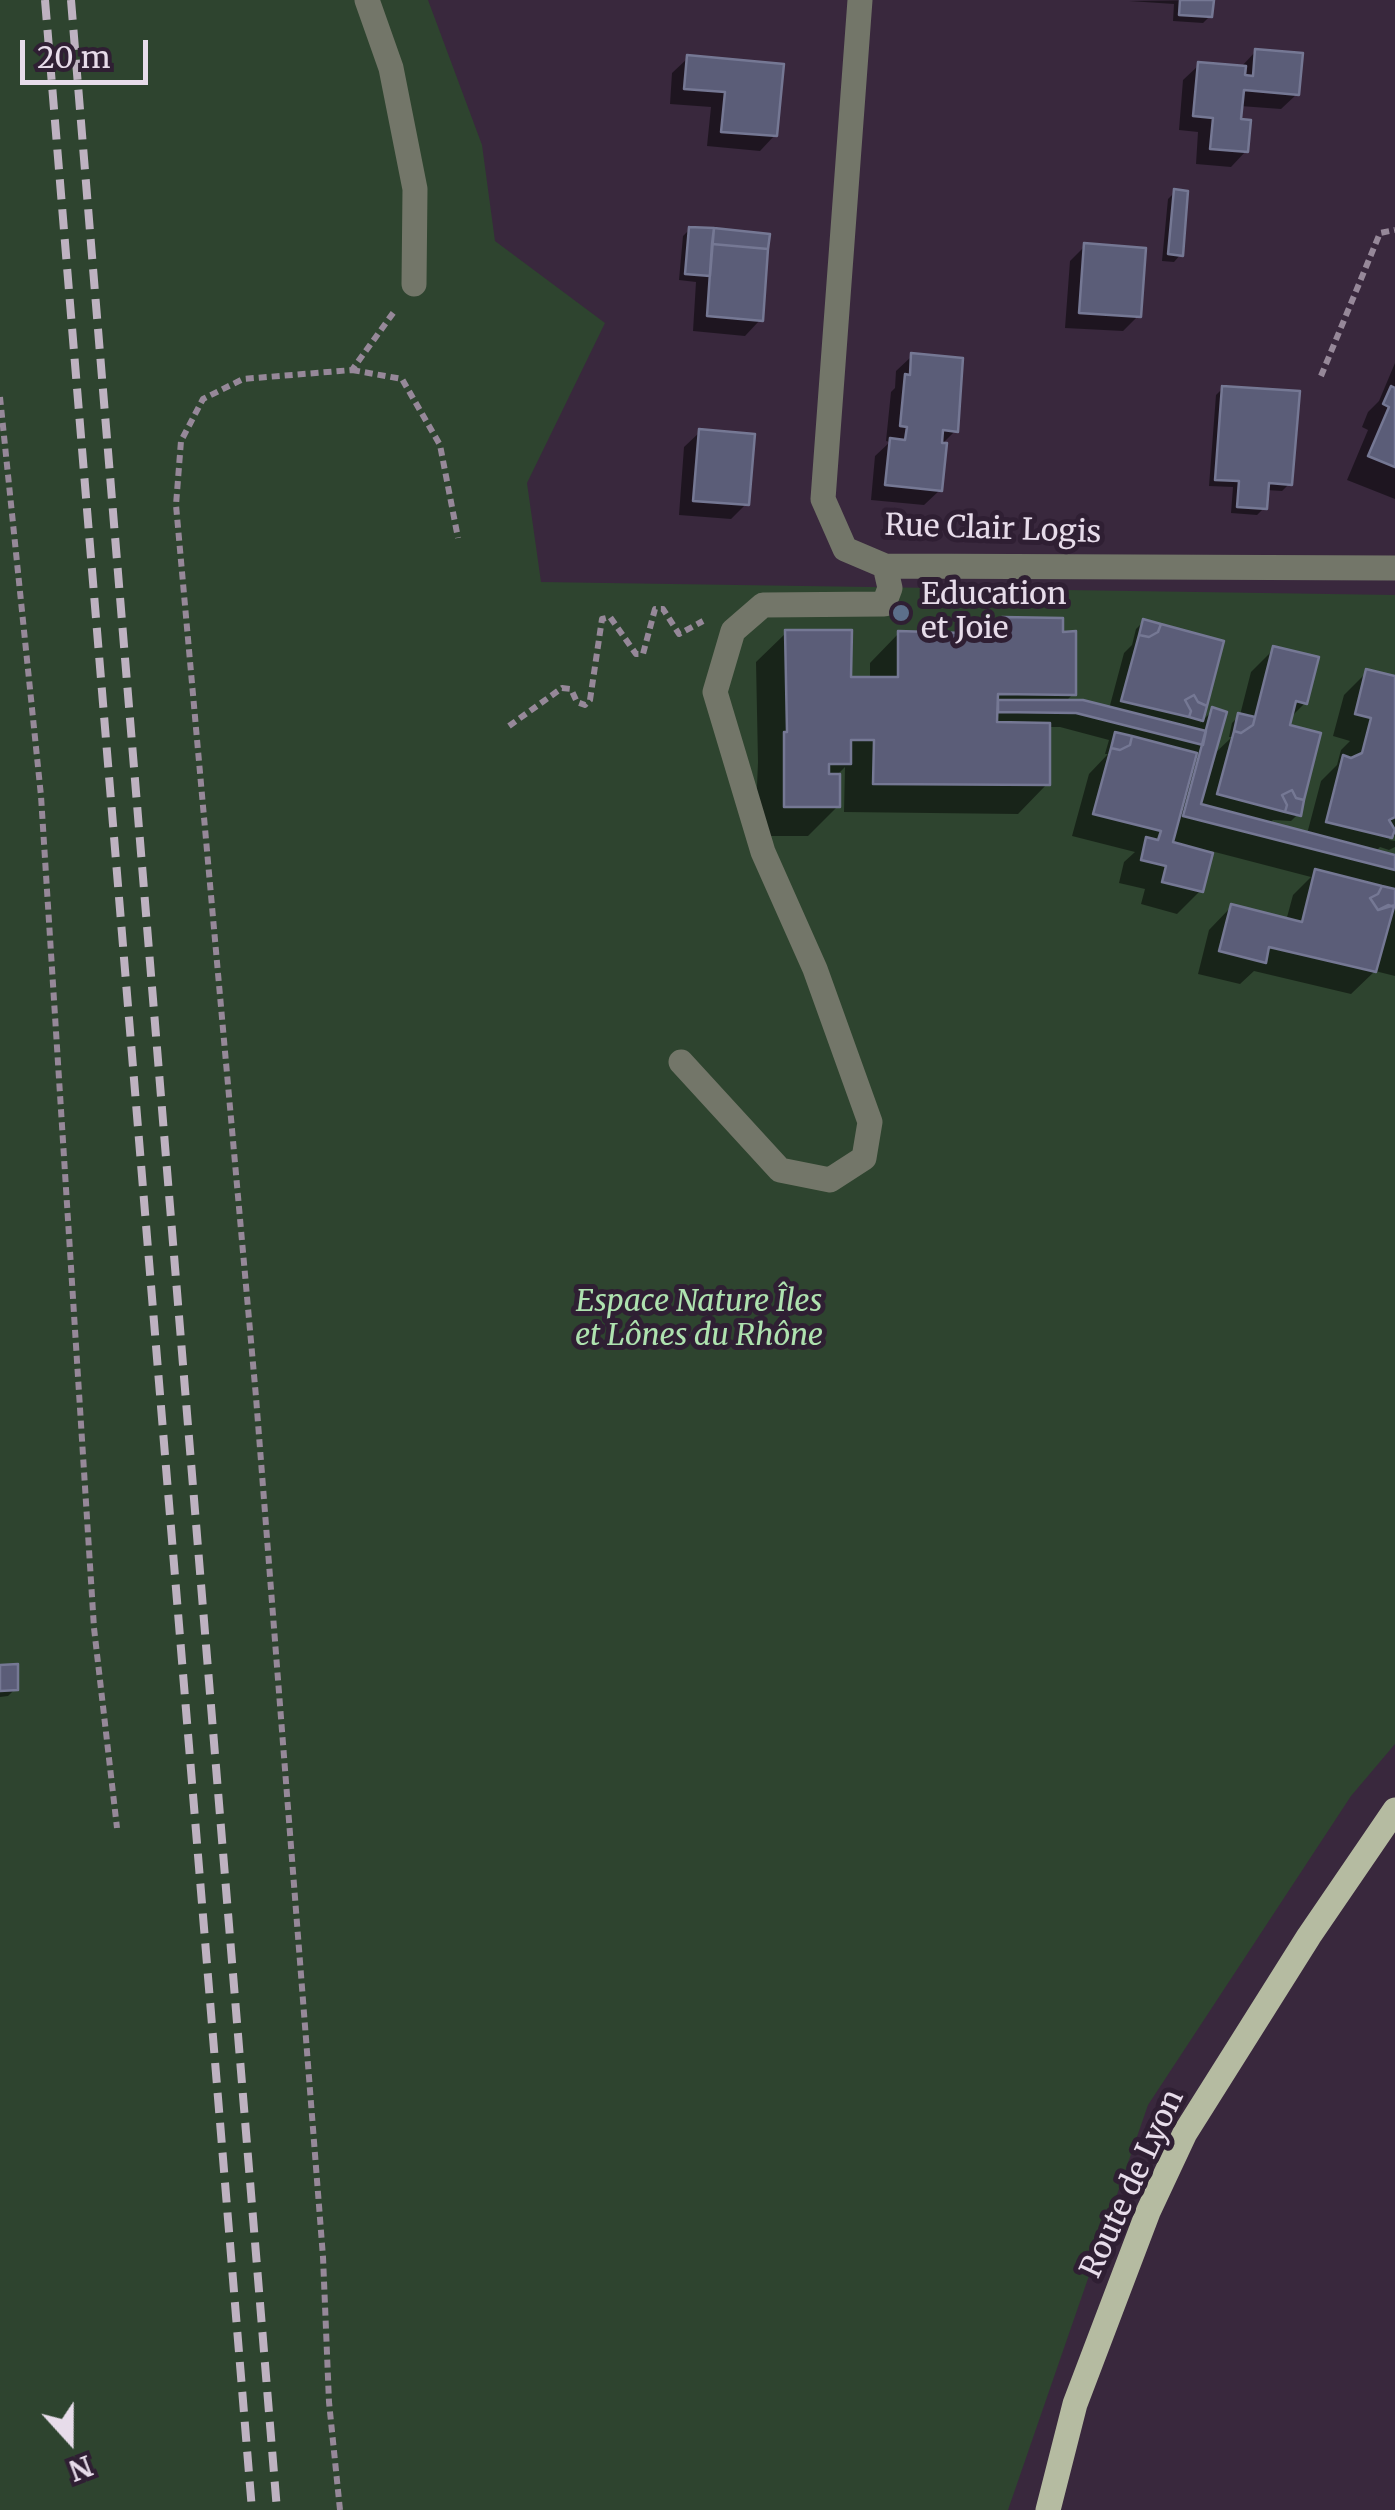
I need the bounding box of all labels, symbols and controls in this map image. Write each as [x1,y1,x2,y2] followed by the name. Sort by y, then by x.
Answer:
[25,20,152,82] scale bar
[37,38,110,76] text: 20 m
[884,508,1102,552] street label: Rue Clair Logis
[921,578,1067,648] place label: Education et Joie
[890,602,912,624] marker: Education et Joie
[575,1285,823,1356] park label: Espace Nature Îles et Lônes du Rhône
[1074,2084,1192,2284] street label: Route de Lyon
[20,2390,120,2490] north arrow
[64,2447,98,2489] text: N

